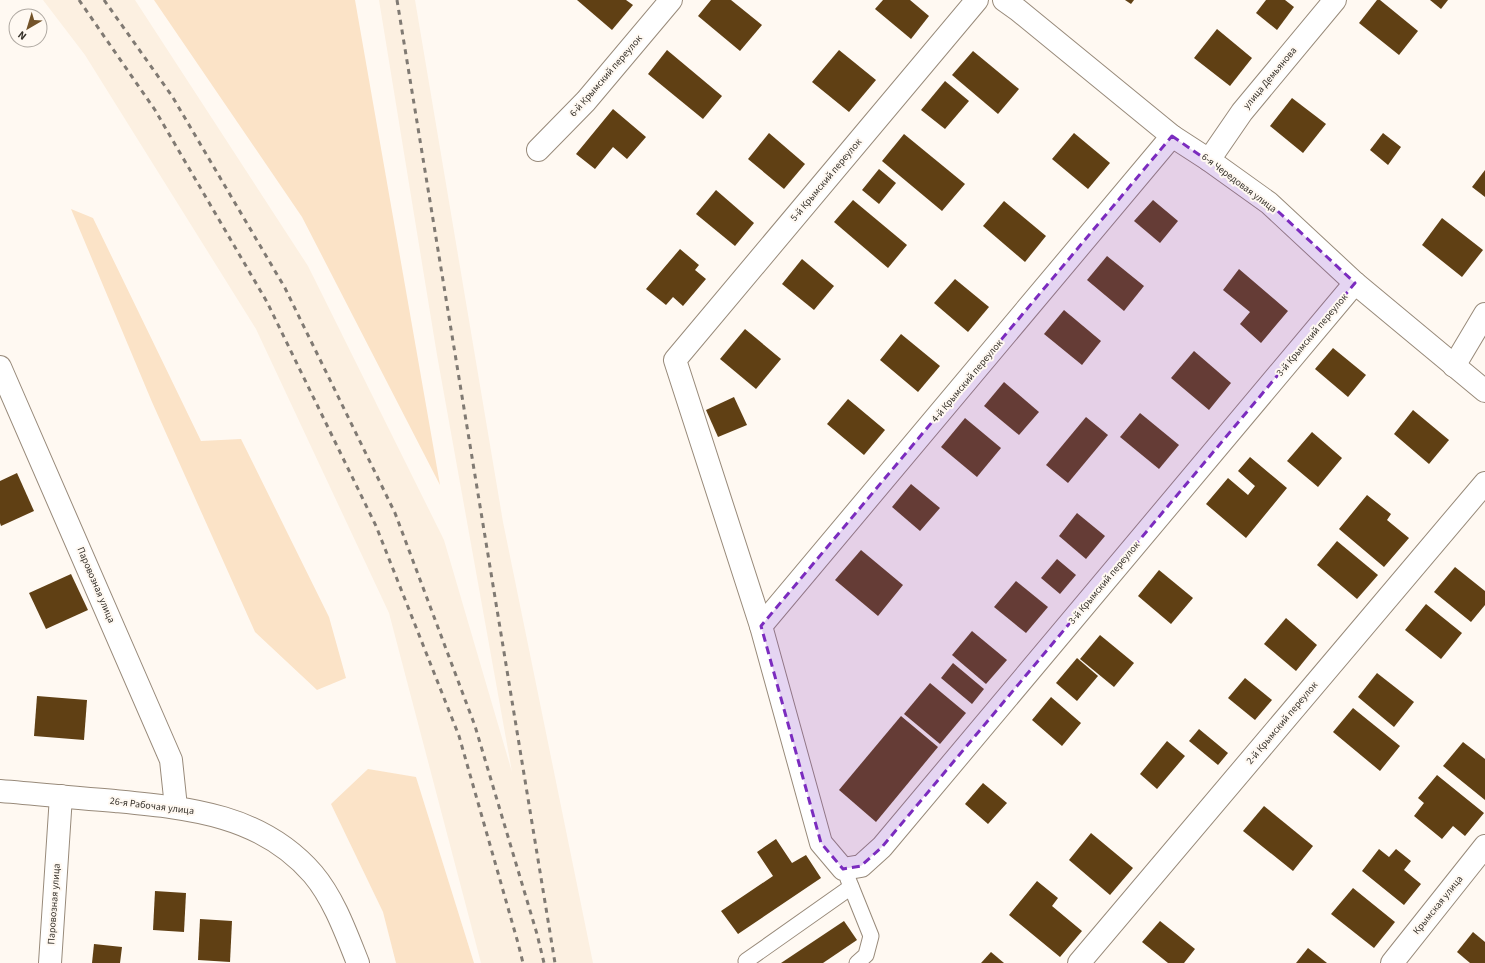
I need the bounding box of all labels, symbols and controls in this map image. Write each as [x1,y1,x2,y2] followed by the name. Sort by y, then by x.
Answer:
[8,8,48,48] north arrow
[15,27,30,44] text: N
[567,32,646,120] street label: 6-й Крымский переулок
[1240,44,1300,112] street label: улица Демьянова
[787,136,865,224] street label: 5-й Крымский переулок
[1199,150,1279,216] street label: 6-я Чередовая улица
[1273,291,1351,379] street label: 3-й Крымский переулок
[928,337,1006,425] street label: 4-й Крымский переулок
[1065,539,1143,627] street label: 3-й Крымский переулок
[74,545,118,625] street label: Паровозная улица
[1243,679,1321,767] street label: 2-й Крымский переулок
[109,794,195,818] street label: 26-я Рабочая улица
[44,863,64,945] street label: Паровозная улица
[1410,873,1466,937] street label: Крымская улица

